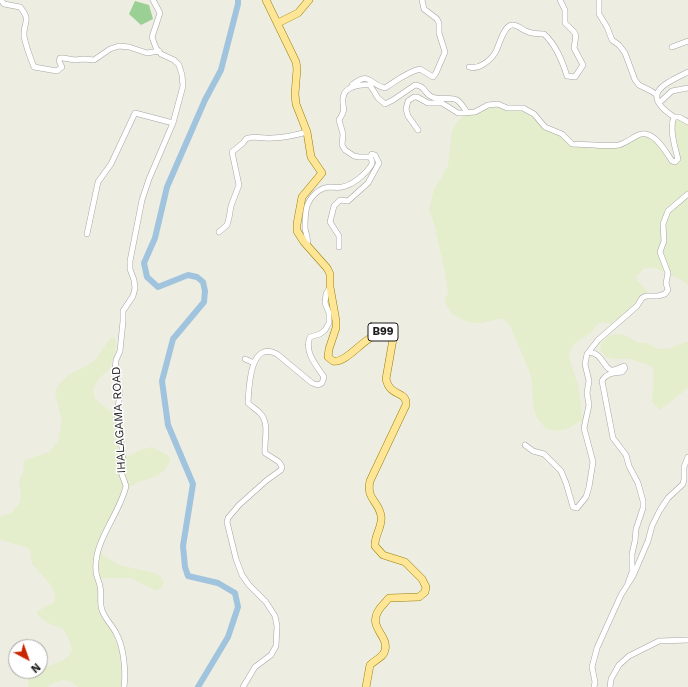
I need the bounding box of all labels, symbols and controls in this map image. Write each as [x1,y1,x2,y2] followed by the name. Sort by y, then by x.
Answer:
[368,323,398,341] road number: B99
[109,366,129,474] street label: IHALAGAMA ROAD
[8,639,48,679] north arrow
[28,660,43,675] text: N

